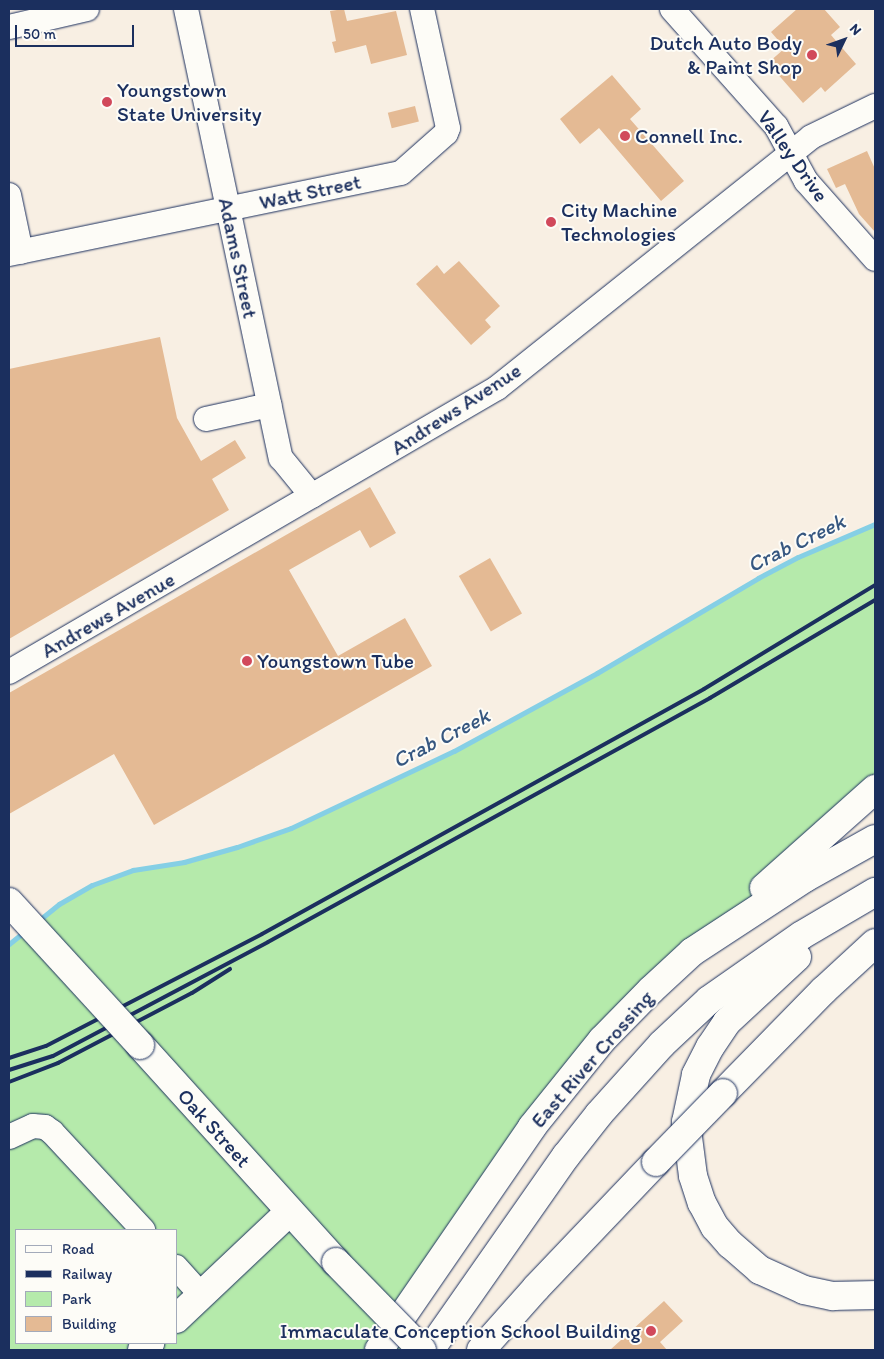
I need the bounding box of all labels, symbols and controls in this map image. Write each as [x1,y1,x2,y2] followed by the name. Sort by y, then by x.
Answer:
[18,15,136,47] scale bar
[819,15,869,65] north arrow
[846,20,865,39] text: N
[23,25,56,43] text: 50 m
[649,30,802,80] place label: Dutch Auto Body & Paint Shop
[806,49,818,61] marker: Dutch Auto Body & Paint Shop
[117,77,262,127] place label: Youngstown State University
[101,96,113,108] marker: Youngstown State University
[752,105,834,207] street label: Valley Drive
[635,123,743,149] place label: Connell Inc.
[619,130,631,142] marker: Connell Inc.
[257,169,363,215] street label: Watt Street
[213,195,263,321] street label: Adams Street
[561,197,678,247] place label: City Machine Technologies
[545,216,557,228] marker: City Machine Technologies
[387,358,525,460] street label: Andrews Avenue
[743,508,849,578] water label: Crab Creek
[37,567,179,663] street label: Andrews Avenue
[257,648,414,674] place label: Youngstown Tube
[241,655,253,667] marker: Youngstown Tube
[388,702,494,774] water label: Crab Creek
[525,985,659,1133] street label: East River Crossing
[172,1084,256,1172] street label: Oak Street
[15,1229,178,1344] legend
[62,1240,94,1258] text: Road
[62,1265,112,1283] text: Railway
[62,1290,92,1308] text: Park
[62,1315,116,1333] text: Building
[280,1318,641,1344] place label: Immaculate Conception School Building
[645,1325,657,1337] marker: Immaculate Conception School Building

